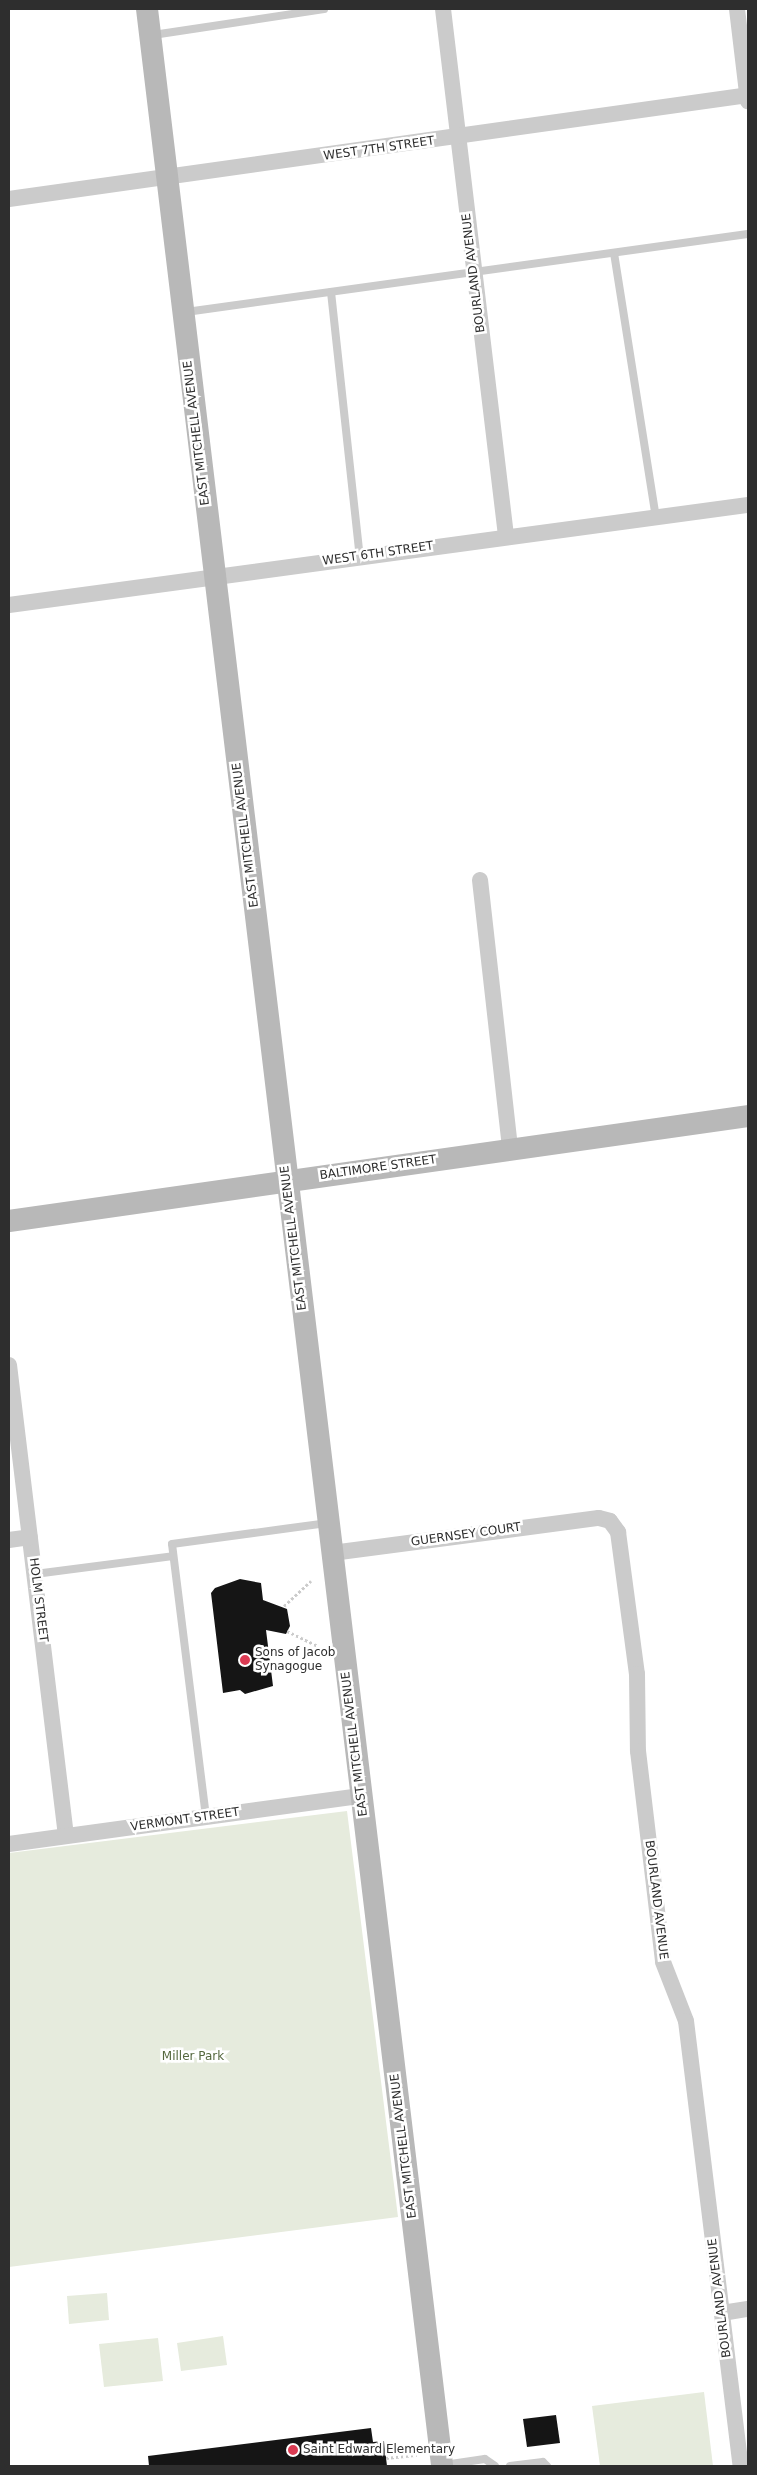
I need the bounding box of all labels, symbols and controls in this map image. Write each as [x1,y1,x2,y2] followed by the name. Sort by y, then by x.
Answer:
[323,134,435,164] street label: WEST 7TH STREET
[460,212,488,334] street label: BOURLAND AVENUE
[181,360,213,506] street label: EAST MITCHELL AVENUE
[322,539,434,569] street label: WEST 6TH STREET
[230,762,262,908] street label: EAST MITCHELL AVENUE
[319,1153,437,1183] street label: BALTIMORE STREET
[278,1165,310,1311] street label: EAST MITCHELL AVENUE
[410,1520,522,1550] street label: GUERNSEY COURT
[26,1557,50,1643] street label: HOLM STREET
[255,1646,335,1674] place label: Sons of Jacob Synagogue
[239,1654,251,1666] marker: Sons of Jacob Synagogue
[339,1671,371,1817] street label: EAST MITCHELL AVENUE
[130,1805,240,1835] street label: VERMONT STREET
[642,1839,670,1961] street label: BOURLAND AVENUE
[162,2050,224,2064] park label: Miller Park
[388,2073,420,2219] street label: EAST MITCHELL AVENUE
[706,2237,734,2359] street label: BOURLAND AVENUE
[303,2443,455,2457] place label: Saint Edward Elementary
[287,2444,299,2456] marker: Saint Edward Elementary

